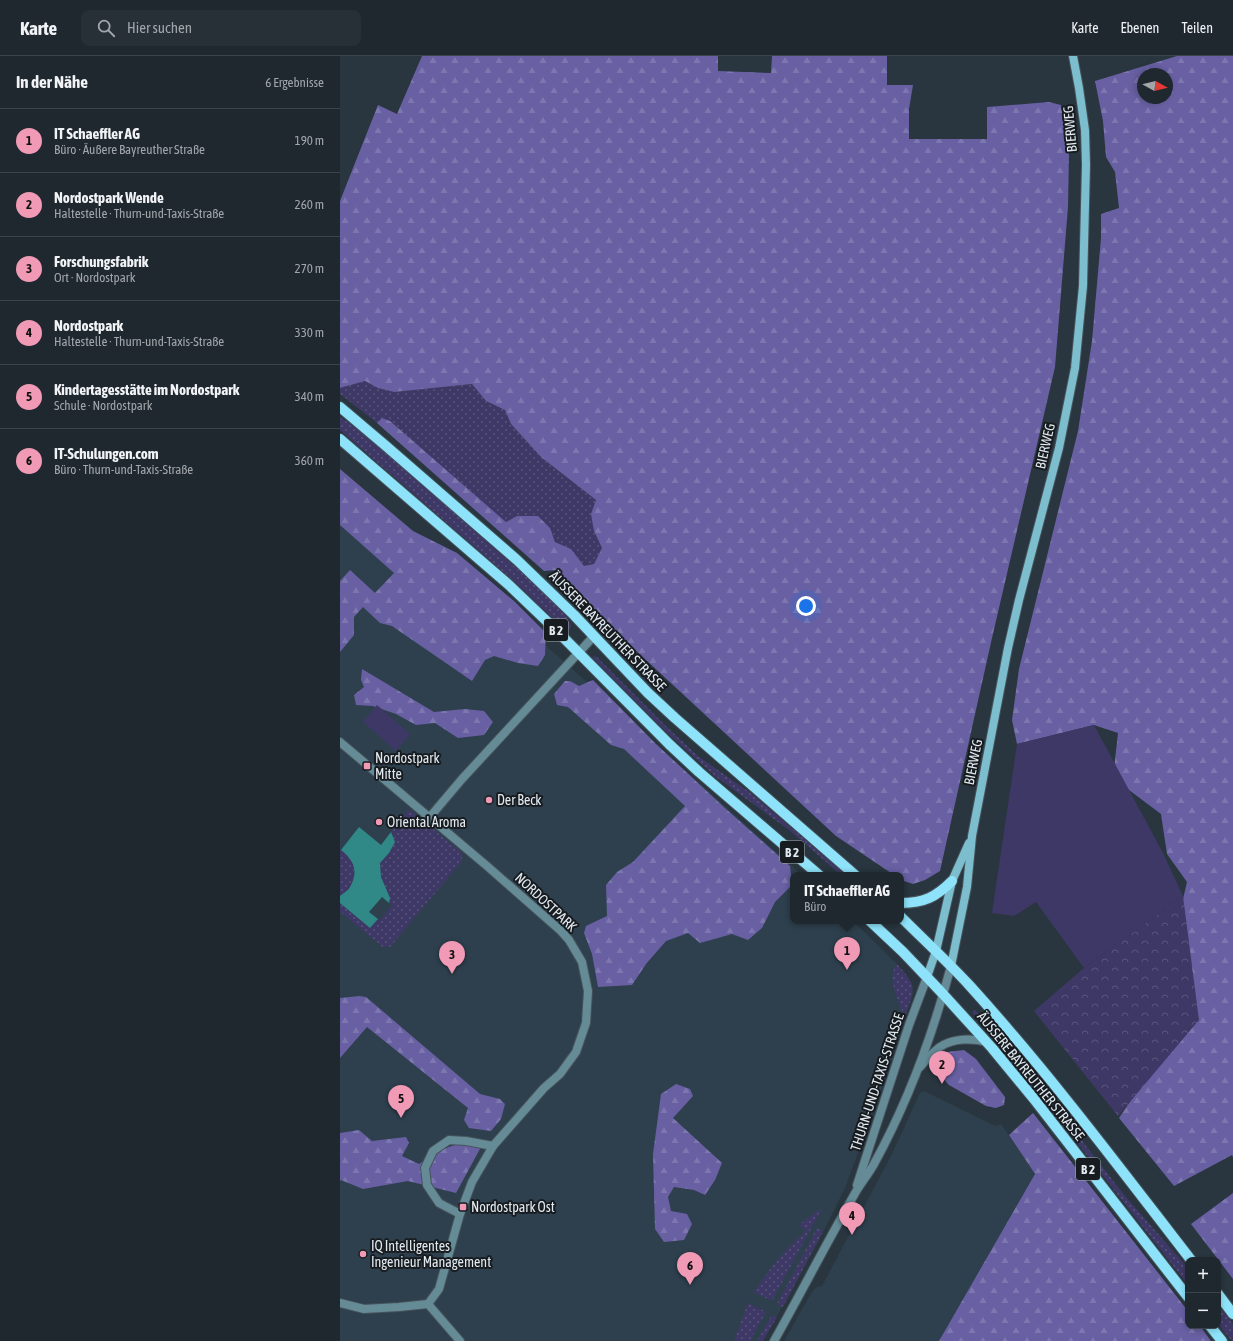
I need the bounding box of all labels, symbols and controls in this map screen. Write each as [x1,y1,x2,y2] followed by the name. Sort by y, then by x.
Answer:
[81,10,361,46] search box
[20,17,57,39] text: Karte
[95,17,117,39] icon: search
[127,19,192,36] text: Hier suchen
[1071,20,1098,36] text: Karte
[1120,20,1159,36] text: Ebenen
[1181,20,1213,36] text: Teilen
[1137,68,1173,104] north arrow
[16,72,88,92] text: In der Nähe
[265,75,324,90] text: 6 Ergebnisse
[1060,105,1080,153] street label: BIERWEG
[54,125,140,142] text: IT Schaeffler AG
[26,133,32,148] text: 1
[295,133,324,148] text: 190 m
[54,142,205,157] text: Büro · Äußere Bayreuther Straße
[54,189,164,206] text: Nordostpark Wende
[26,197,32,212] text: 2
[295,197,324,212] text: 260 m
[54,206,224,221] text: Haltestelle · Thurn-und-Taxis-Straße
[54,253,148,270] text: Forschungsfabrik
[26,261,32,276] text: 3
[295,261,324,276] text: 270 m
[54,270,135,285] text: Ort · Nordostpark
[54,317,123,334] text: Nordostpark
[26,325,32,340] text: 4
[295,325,324,340] text: 330 m
[54,334,224,349] text: Haltestelle · Thurn-und-Taxis-Straße
[54,381,239,398] text: Kindertagesstätte im Nordostpark
[26,389,32,404] text: 5
[295,389,324,404] text: 340 m
[54,398,152,413] text: Schule · Nordostpark
[1032,422,1058,470] street label: BIERWEG
[54,445,159,462] text: IT-Schulungen.com
[26,453,32,468] text: 6
[295,453,324,468] text: 360 m
[54,462,193,477] text: Büro · Thurn-und-Taxis-Straße
[546,568,670,694] street label: ÄUSSERE BAYREUTHER STRASSE
[796,596,816,616] your location
[544,619,568,641] road number: B 2
[961,738,985,786] street label: BIERWEG
[375,750,440,782] place label: Nordostpark Mitte
[362,761,372,771] marker: Nordostpark Mitte
[497,792,542,808] place label: Der Beck
[484,795,494,805] marker: Der Beck
[387,814,466,830] place label: Oriental Aroma
[374,817,384,827] marker: Oriental Aroma
[780,841,804,863] road number: B 2
[512,869,580,935] street label: NORDOSTPARK
[790,872,904,924] popup
[804,882,890,899] text: IT Schaeffler AG
[804,899,826,914] text: Büro
[834,937,860,970] pin: 1
[439,941,465,974] pin: 3
[974,1009,1088,1144] street label: ÄUSSERE BAYREUTHER STRASSE
[847,1011,907,1153] street label: THURN-UND-TAXIS-STRASSE
[929,1051,955,1084] pin: 2
[388,1085,414,1118] pin: 5
[1076,1158,1100,1180] road number: B 2
[471,1199,555,1215] place label: Nordostpark Ost
[458,1202,468,1212] marker: Nordostpark Ost
[839,1202,865,1235] pin: 4
[371,1238,491,1270] place label: IQ Intelligentes Ingenieur Management
[358,1249,368,1259] marker: IQ Intelligentes Ingenieur Management
[677,1252,703,1285] pin: 6
[1185,1257,1221,1329] map controls
[1185,1257,1221,1293] button: +
[1185,1293,1221,1329] button: −

